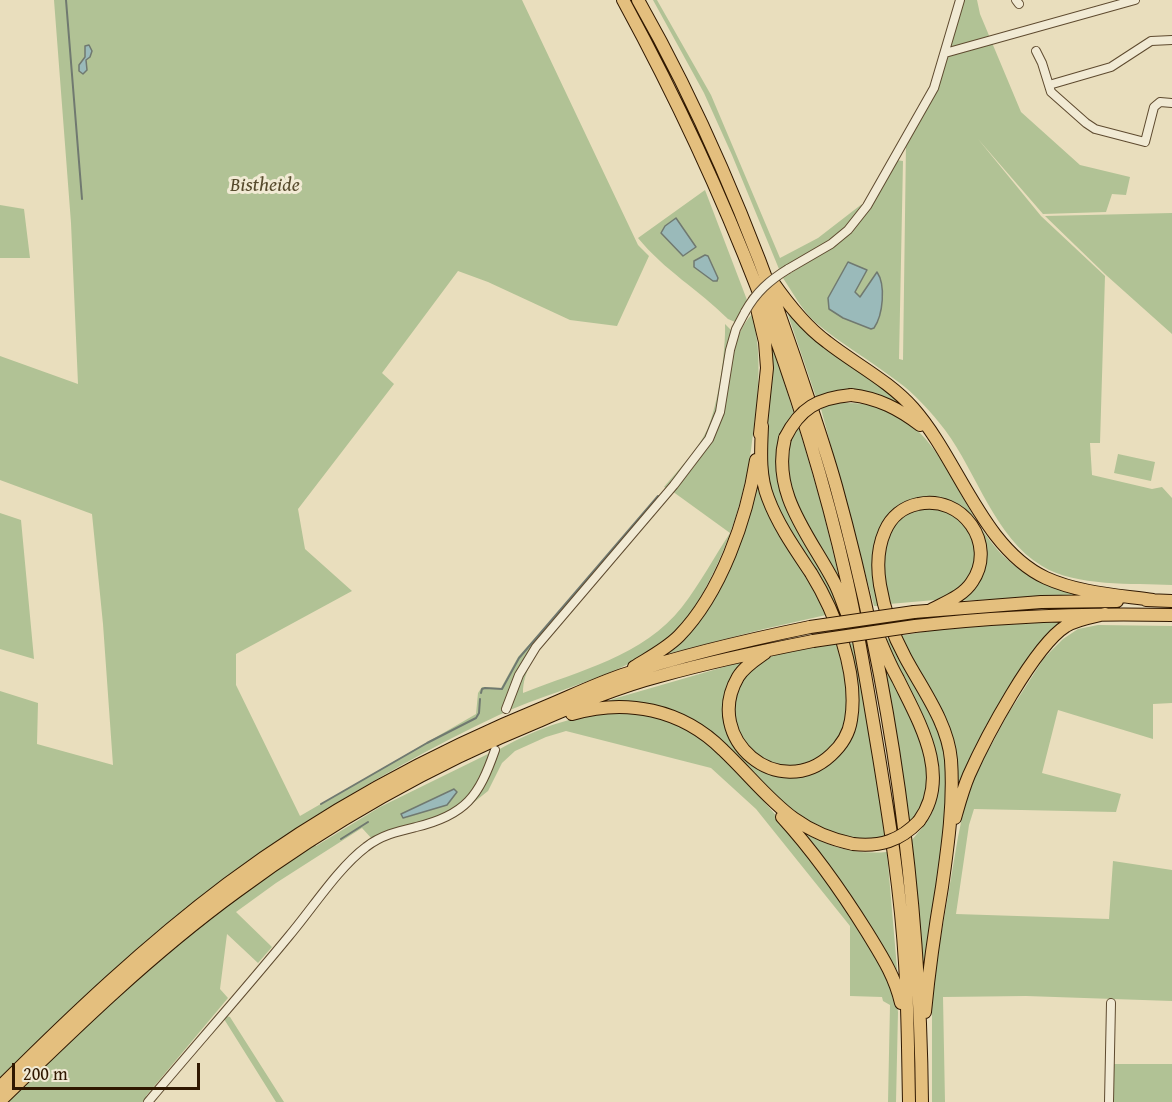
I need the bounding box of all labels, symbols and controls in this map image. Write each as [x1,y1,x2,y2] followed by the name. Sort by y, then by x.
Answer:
[230,174,300,198] park label: Bistheide
[15,1051,202,1089] scale bar
[23,1060,68,1087] text: 200 m

